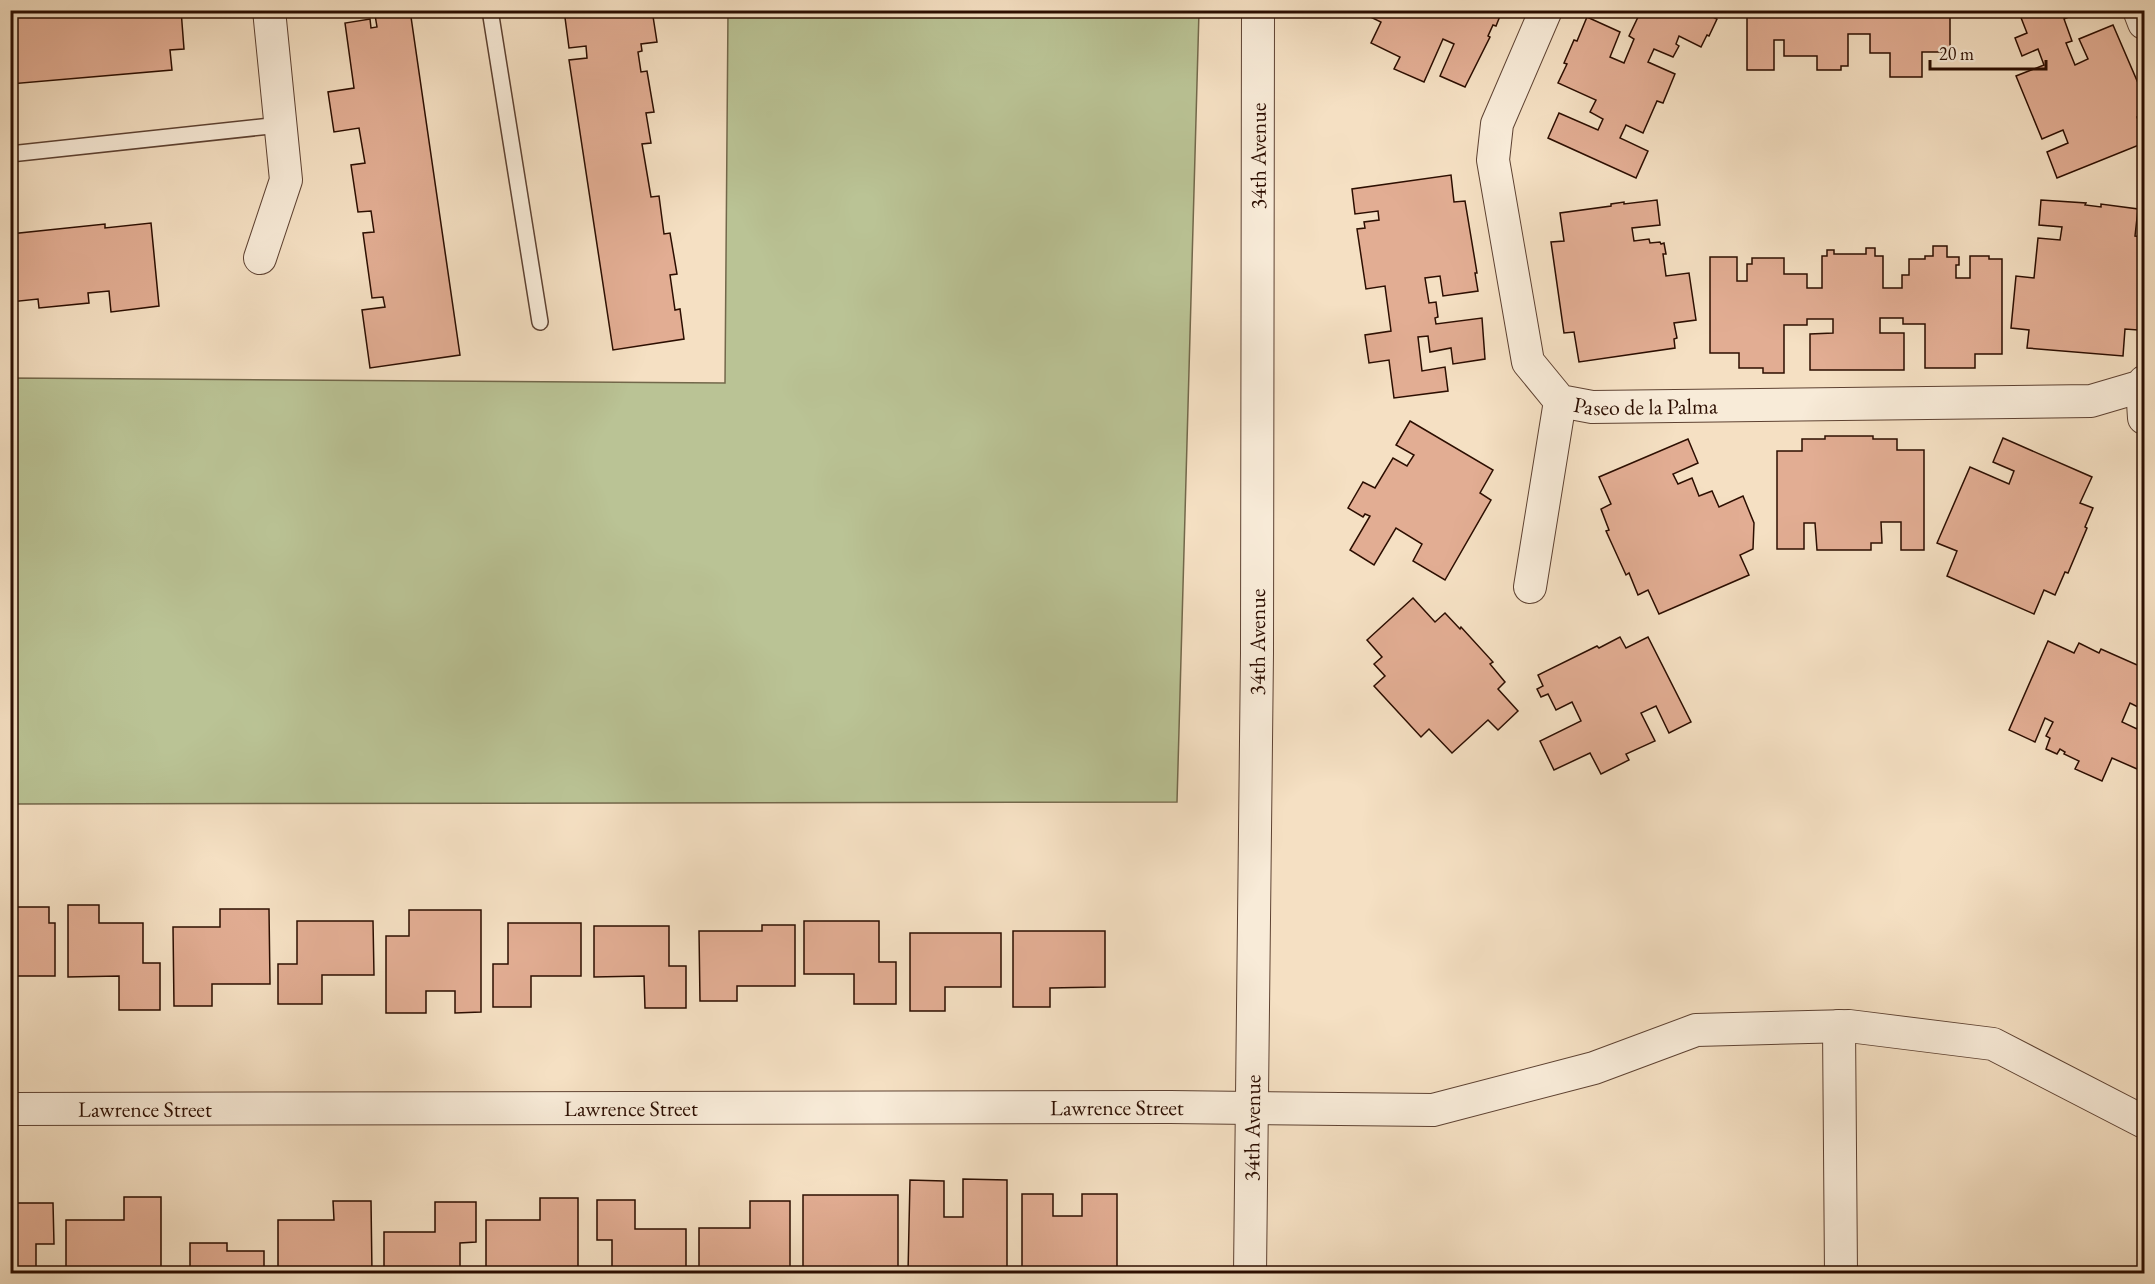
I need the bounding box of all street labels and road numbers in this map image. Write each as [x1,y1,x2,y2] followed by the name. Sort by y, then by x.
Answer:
[1243,102,1272,210] street label: 34th Avenue
[1571,389,1718,422] street label: Paseo de la Palma
[1242,588,1272,696] street label: 34th Avenue
[1237,1074,1267,1182] street label: 34th Avenue
[1050,1092,1184,1122] street label: Lawrence Street
[564,1093,698,1123] street label: Lawrence Street
[78,1094,212,1123] street label: Lawrence Street

